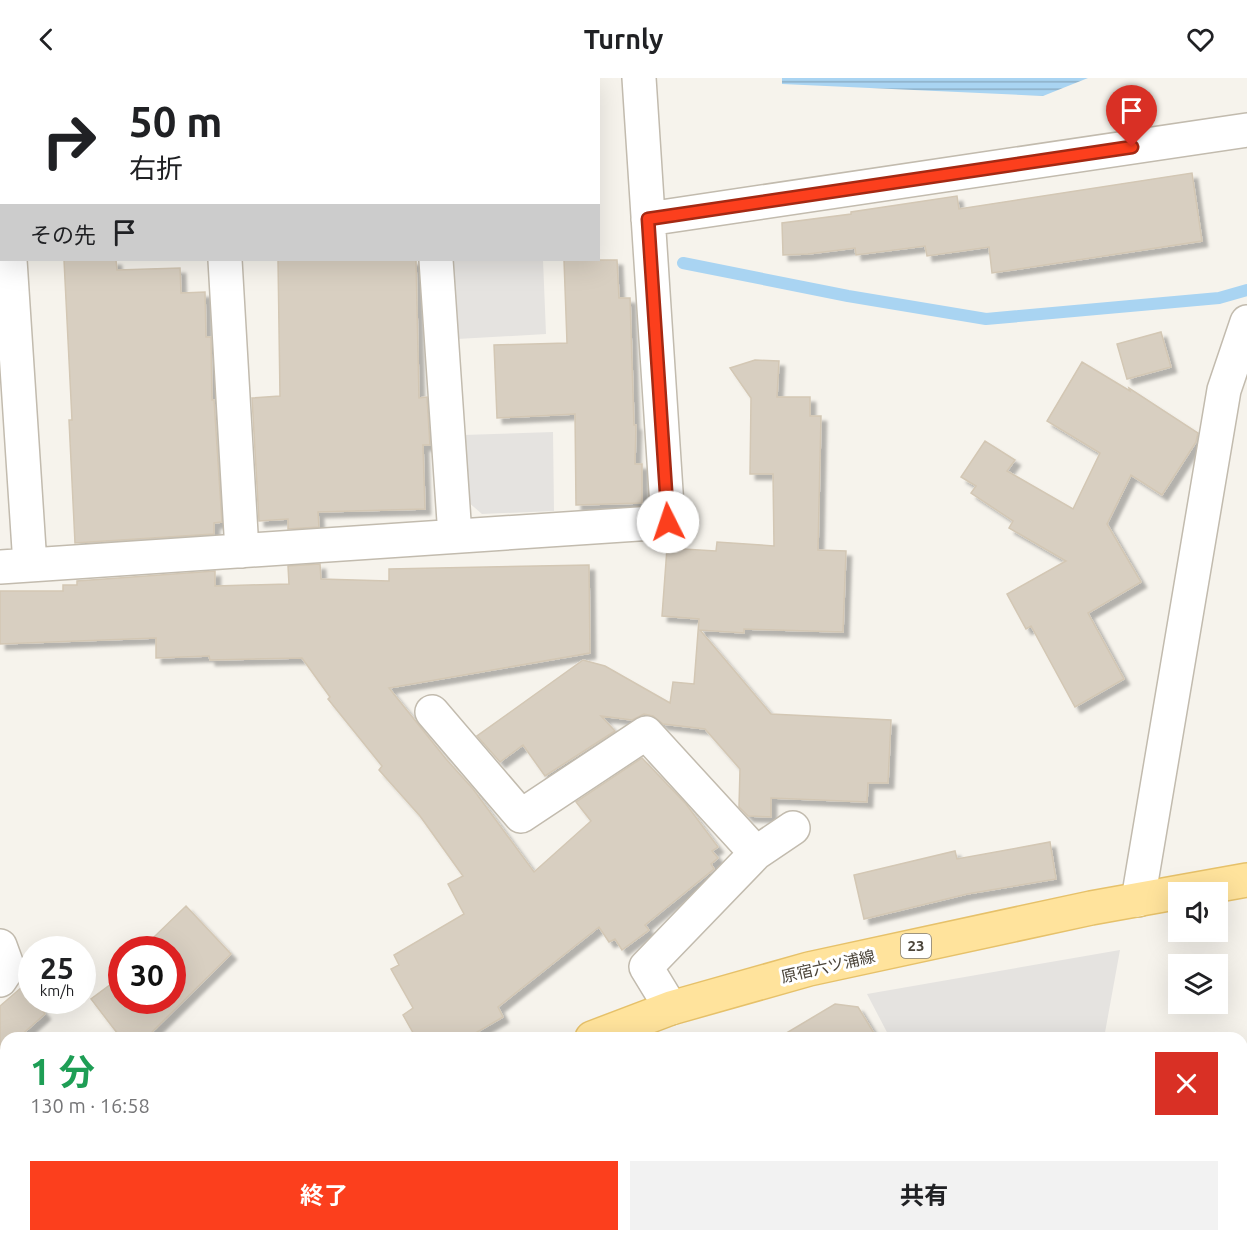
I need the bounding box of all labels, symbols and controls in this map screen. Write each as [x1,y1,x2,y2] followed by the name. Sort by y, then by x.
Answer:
[30,23,63,56] icon: back
[1184,23,1217,56] icon: heart
[584,24,663,54] text: Turnly
[1106,85,1157,147] pin
[1115,94,1148,127] icon: arrive
[129,98,223,145] text: 50 m
[30,102,108,180] icon: right
[129,153,183,183] text: 右折
[108,216,141,249] icon: arrive
[30,222,96,247] text: その先
[636,490,700,554] position arrow
[1168,882,1228,1014] map controls
[1168,882,1228,942] button: sound
[901,934,931,958] road number: 23
[108,936,186,1014] speed limit sign: 30
[779,946,877,986] street label: 原宿六ツ浦線
[40,951,74,985] text: 25
[1168,954,1228,1014] button: layers
[40,982,74,999] text: km/h
[30,1051,95,1092] text: 1 分
[1155,1052,1218,1115] button: close
[30,1094,150,1117] text: 130 m · 16:58
[30,1161,618,1230] button: 終了
[630,1161,1218,1230] button: 共有

